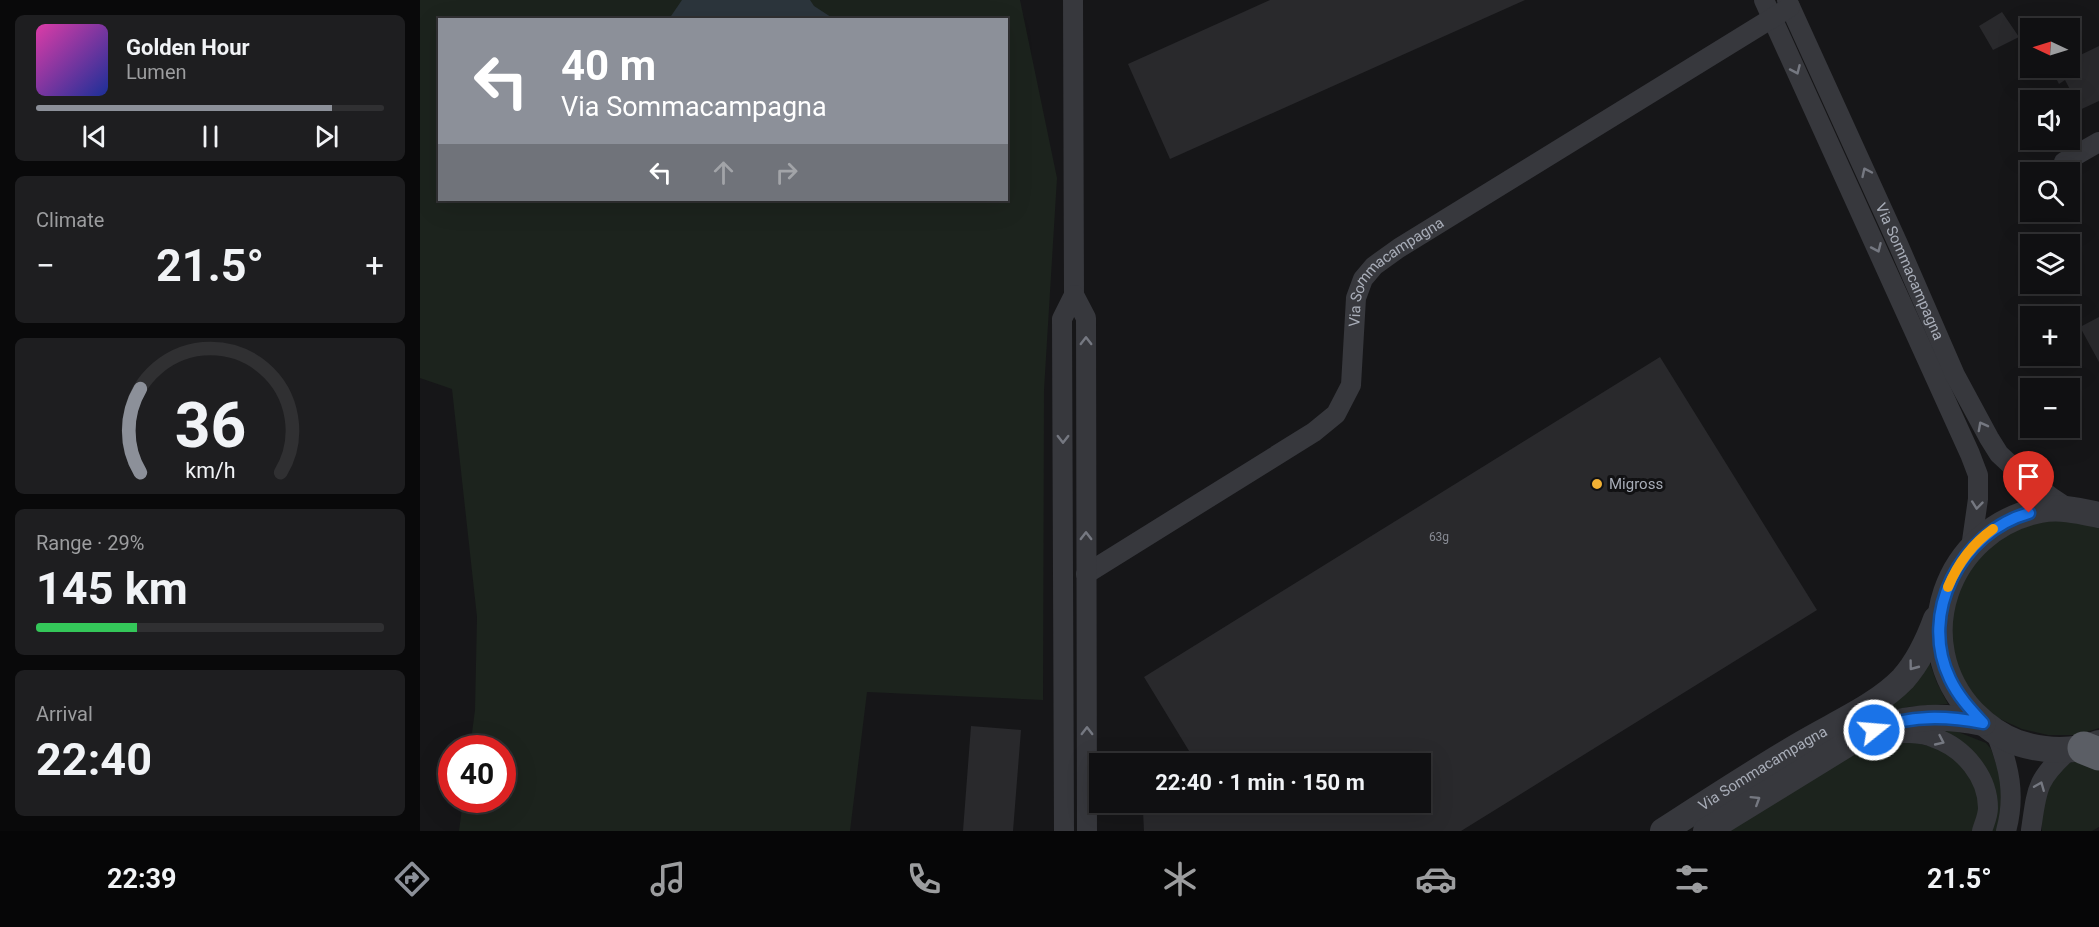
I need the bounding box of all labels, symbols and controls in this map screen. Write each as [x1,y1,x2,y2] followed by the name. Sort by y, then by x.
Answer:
[2020,18,2080,78] north arrow
[2020,18,2080,438] map controls
[126,35,250,60] text: Golden Hour
[561,41,656,90] text: 40 m
[462,42,540,120] icon: left
[126,60,187,84] text: Lumen
[1789,64,1801,75] one-way arrow
[2020,90,2080,150] button: sound
[561,91,827,123] text: Via Sommacampagna
[78,120,111,153] icon: previous
[194,120,227,153] icon: pause
[310,120,343,153] icon: next
[644,156,677,189] icon: left
[707,156,740,189] icon: ahead
[770,156,803,189] icon: right
[2020,162,2080,222] button: search
[1861,168,1873,179] one-way arrow
[1872,200,1948,343] street label: Via Sommacampagna
[36,208,104,232] text: Climate
[1345,214,1447,327] street label: Via Sommacampagna
[2020,234,2080,294] button: layers
[156,239,264,292] text: 21.5°
[1869,242,1881,253] one-way arrow
[36,246,55,285] text: −
[365,246,384,285] text: +
[2020,306,2080,366] button: +
[1080,336,1092,345] one-way arrow
[2020,378,2080,438] button: −
[174,389,246,462] text: 36
[1978,422,1989,432] one-way arrow
[1057,435,1069,444] one-way arrow
[2003,451,2054,513] pin
[185,458,235,483] text: km/h
[2012,460,2045,493] icon: arrive
[1609,475,1663,493] place label: Migross
[1590,477,1604,491] marker: Migross
[1971,501,1984,510] one-way arrow
[1429,530,1449,544] house number: 63g
[36,531,144,555] text: Range · 29%
[1080,531,1092,540] one-way arrow
[36,562,188,615] text: 145 km
[1909,659,1920,670] one-way arrow
[1842,698,1906,762] position arrow
[36,702,93,726] text: Arrival
[1695,722,1830,815] street label: Via Sommacampagna
[1081,726,1093,735] one-way arrow
[36,733,152,786] text: 22:40
[1934,734,1945,746] one-way arrow
[438,735,516,813] speed limit sign: 40
[1155,770,1365,795] text: 22:40 · 1 min · 150 m
[2033,781,2045,792] one-way arrow
[1750,796,1760,808] one-way arrow
[391,858,433,900] icon: directions
[647,858,689,900] icon: music
[903,858,945,900] icon: phone
[1159,858,1201,900] icon: climate
[1415,858,1457,900] icon: car
[1671,858,1713,900] icon: filters
[107,863,177,895] text: 22:39
[1927,863,1992,895] text: 21.5°

